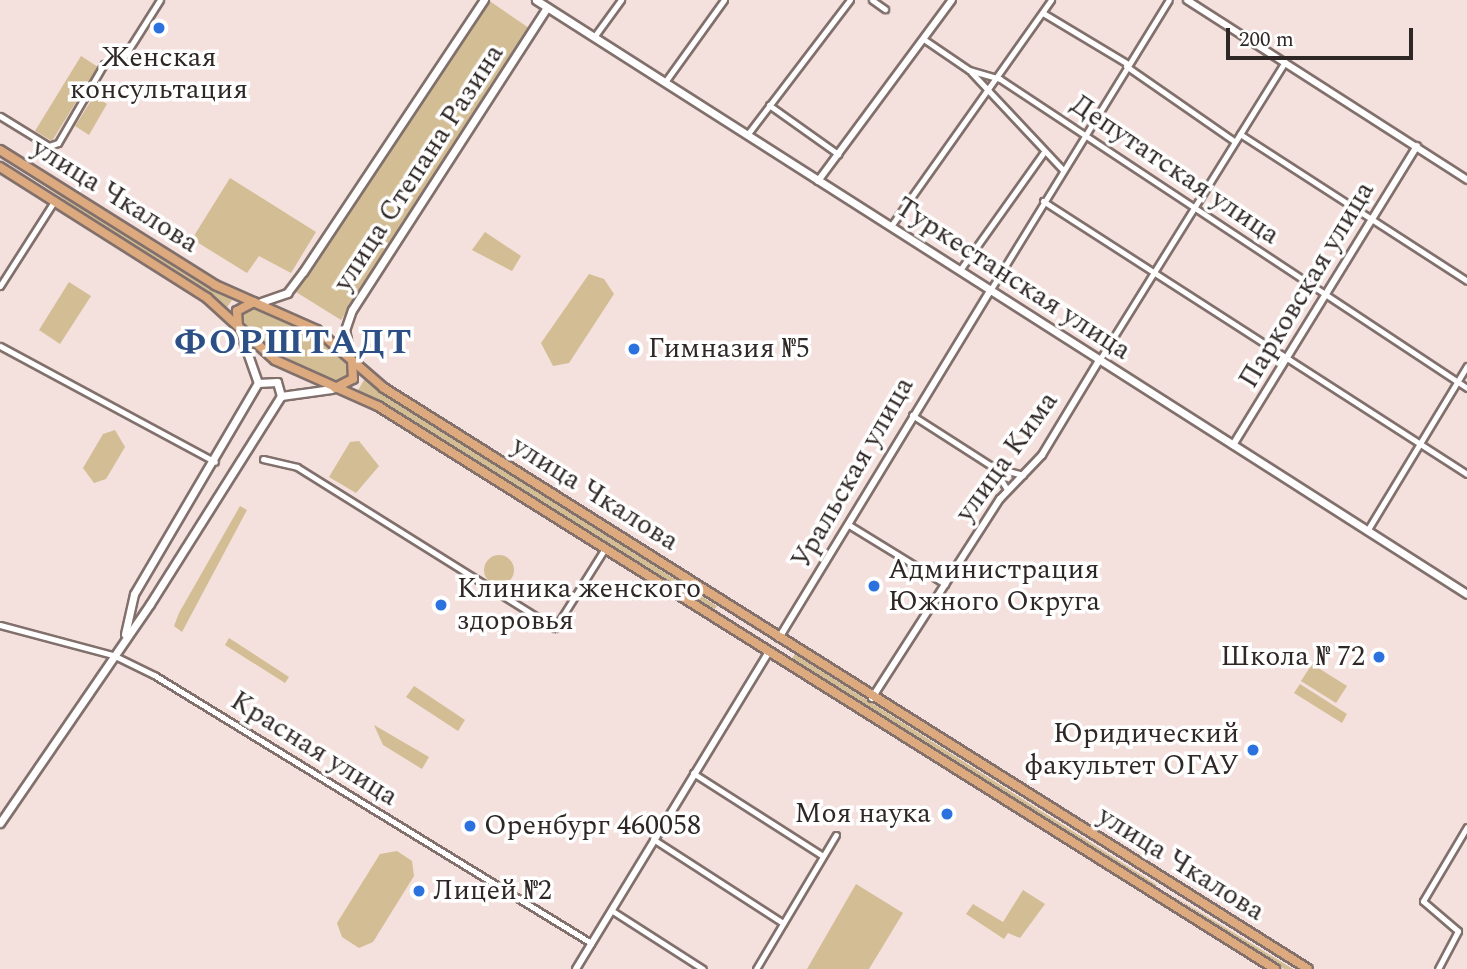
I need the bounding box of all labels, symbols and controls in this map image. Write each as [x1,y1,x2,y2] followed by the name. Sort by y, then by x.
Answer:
[1229,14,1416,58] scale bar
[149,18,169,38] marker: Женская консультация
[1239,24,1294,56] text: 200 m
[327,38,511,298] street label: улица Степана Разина
[70,41,248,107] place label: Женская консультация
[1064,88,1286,252] street label: Депутатская улица
[25,131,205,261] street label: улица Чкалова
[1232,175,1382,395] street label: Парковская улица
[889,190,1137,368] street label: Туркестанская улица
[176,322,412,364] district label: ФОРШТАДТ
[648,332,810,366] place label: Гимназия №5
[626,341,642,357] marker: Гимназия №5
[785,371,921,575] street label: Уральская улица
[948,385,1066,529] street label: улица Кима
[505,429,685,559] street label: улица Чкалова
[888,553,1100,619] place label: Администрация Южного Округа
[457,572,701,638] place label: Клиника женского здоровья
[866,578,882,594] marker: Администрация Южного Округа
[431,595,451,615] marker: Клиника женского здоровья
[1220,640,1365,674] place label: Школа № 72
[1371,649,1387,665] marker: Школа № 72
[224,684,404,814] street label: Красная улица
[1024,717,1239,783] place label: Юридический факультет ОГАУ
[1245,742,1261,758] marker: Юридический факультет ОГАУ
[795,797,931,831] place label: Моя наука
[1091,799,1271,929] street label: улица Чкалова
[937,804,957,824] marker: Моя наука
[484,809,701,843] place label: Оренбург 460058
[462,818,478,834] marker: Оренбург 460058
[433,874,552,908] place label: Лицей №2
[411,883,427,899] marker: Лицей №2

